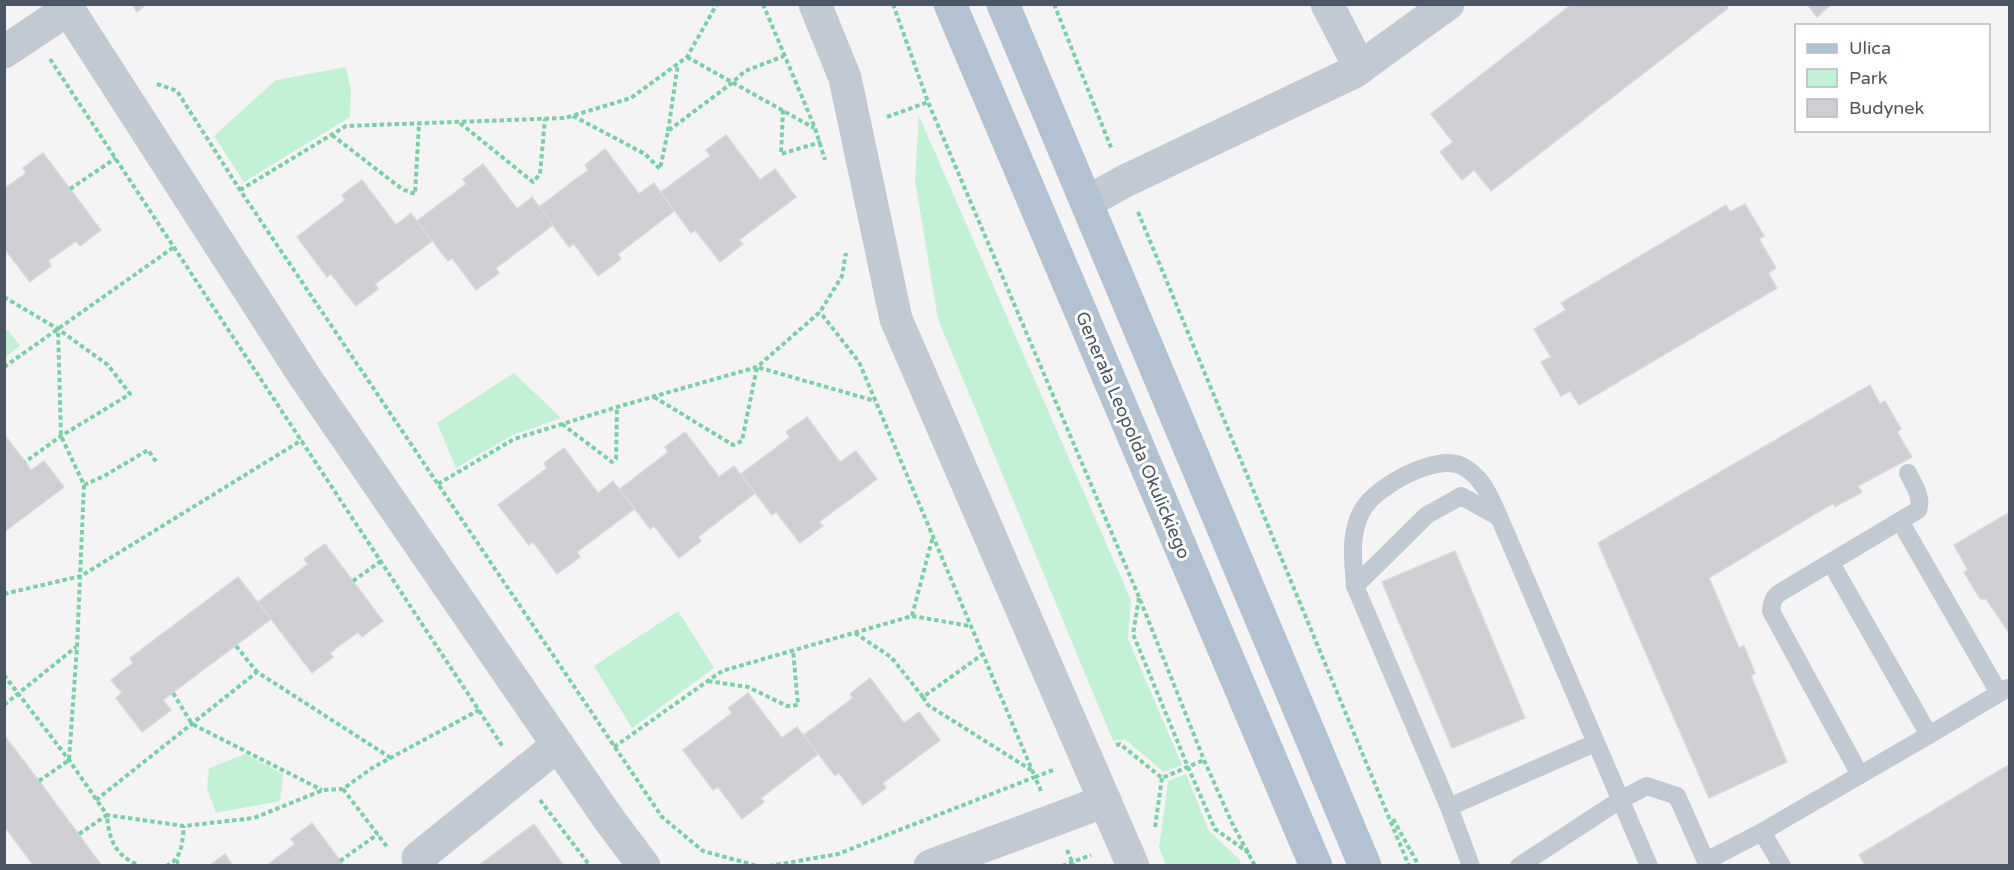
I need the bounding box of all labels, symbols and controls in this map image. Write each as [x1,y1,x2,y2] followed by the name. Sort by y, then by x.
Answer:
[1795,24,1990,132] legend
[1849,37,1891,59] text: Ulica
[1849,67,1888,89] text: Park
[1849,97,1924,119] text: Budynek
[1071,308,1195,562] street label: Generała Leopolda Okulickiego

